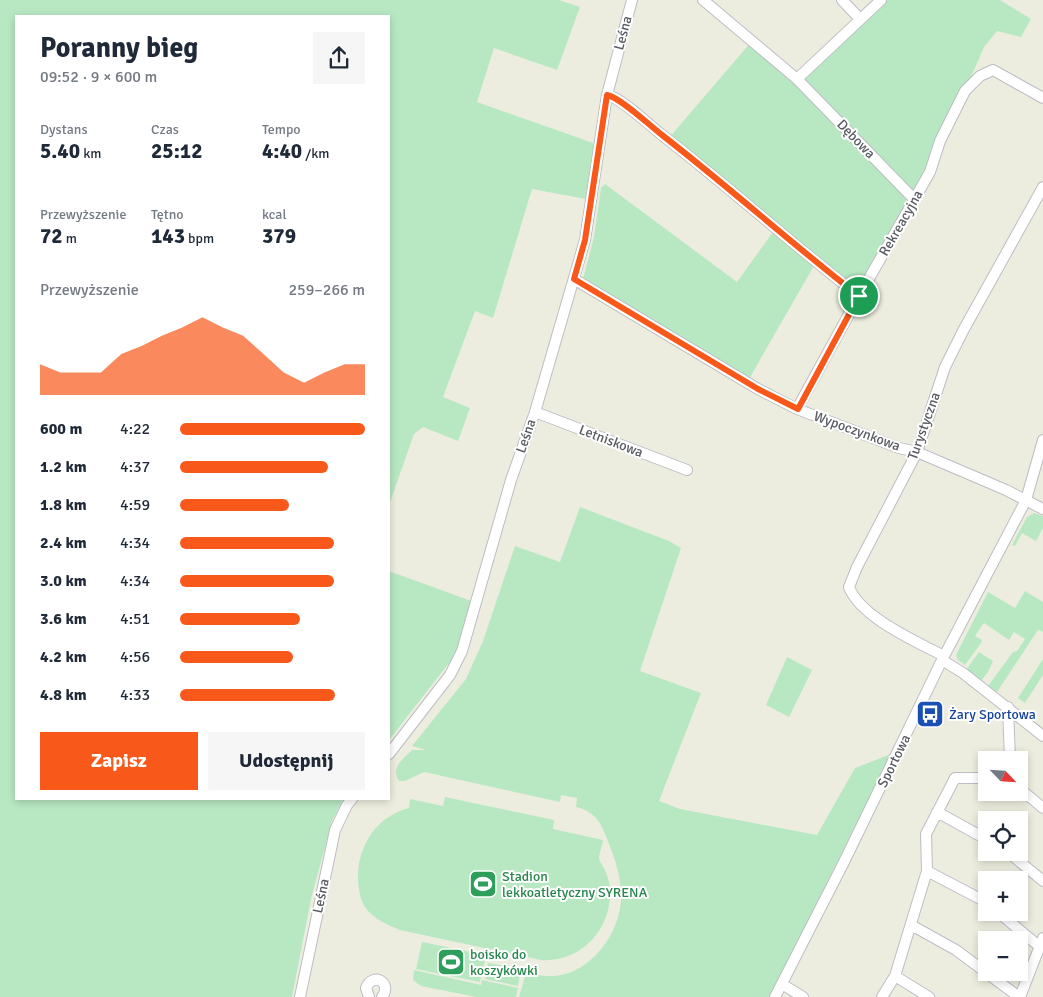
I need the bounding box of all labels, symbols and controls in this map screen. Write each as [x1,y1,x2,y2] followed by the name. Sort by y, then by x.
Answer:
[610,14,636,52] street label: Leśna
[40,31,198,65] text: Poranny bieg
[313,32,365,84] button: share
[40,67,157,87] text: 09:52 · 9 × 600 m
[833,116,879,162] street label: Dębowa
[40,121,88,138] text: Dystans
[151,121,179,138] text: Czas
[262,121,301,138] text: Tempo
[40,138,80,164] text: 5.40
[151,138,203,164] text: 25:12
[262,138,302,164] text: 4:40
[80,145,101,162] text: km
[302,145,329,162] text: /km
[875,187,927,259] street label: Rekreacyjna
[40,206,126,223] text: Przewyższenie
[151,206,184,223] text: Tętno
[262,206,287,223] text: kcal
[40,223,63,249] text: 72
[151,223,185,249] text: 143
[262,223,296,249] text: 379
[63,230,77,247] text: m
[185,230,214,247] text: bpm
[838,275,880,317] pin
[40,280,139,300] text: Przewyższenie
[288,280,365,300] text: 259–266 m
[845,282,873,310] icon: arrive
[904,390,944,462] street label: Turystyczna
[811,407,903,455] street label: Wypoczynkowa
[512,417,540,455] street label: Leśna
[40,419,82,439] text: 600 m
[120,419,150,439] text: 4:22
[577,421,645,461] street label: Letniskowa
[40,457,87,477] text: 1.2 km
[120,457,150,477] text: 4:37
[40,495,87,515] text: 1.8 km
[120,495,150,515] text: 4:59
[40,533,87,553] text: 2.4 km
[120,533,150,553] text: 4:34
[40,571,87,591] text: 3.0 km
[120,571,150,591] text: 4:34
[40,609,87,629] text: 3.6 km
[120,609,150,629] text: 4:51
[40,647,87,667] text: 4.2 km
[120,647,150,667] text: 4:56
[40,685,87,705] text: 4.8 km
[120,685,150,705] text: 4:33
[915,699,945,729] bus stop icon: Żary Sportowa
[949,706,1036,723] place label: Żary Sportowa
[40,732,198,790] button: Zapisz
[208,732,365,790] button: Udostępnij
[874,732,914,790] street label: Sportowa
[978,751,1028,801] north arrow
[978,751,1028,981] map controls
[978,811,1028,861] button: locate
[502,868,648,901] place label: Stadion lekkoatletyczny SYRENA
[468,869,498,899] sports icon: Stadion lekkoatletyczny SYRENA
[978,871,1028,921] button: +
[309,877,333,915] street label: Leśna
[978,931,1028,981] button: −
[470,946,538,979] place label: boisko do koszykówki
[436,947,466,977] sports icon: boisko do koszykówki

